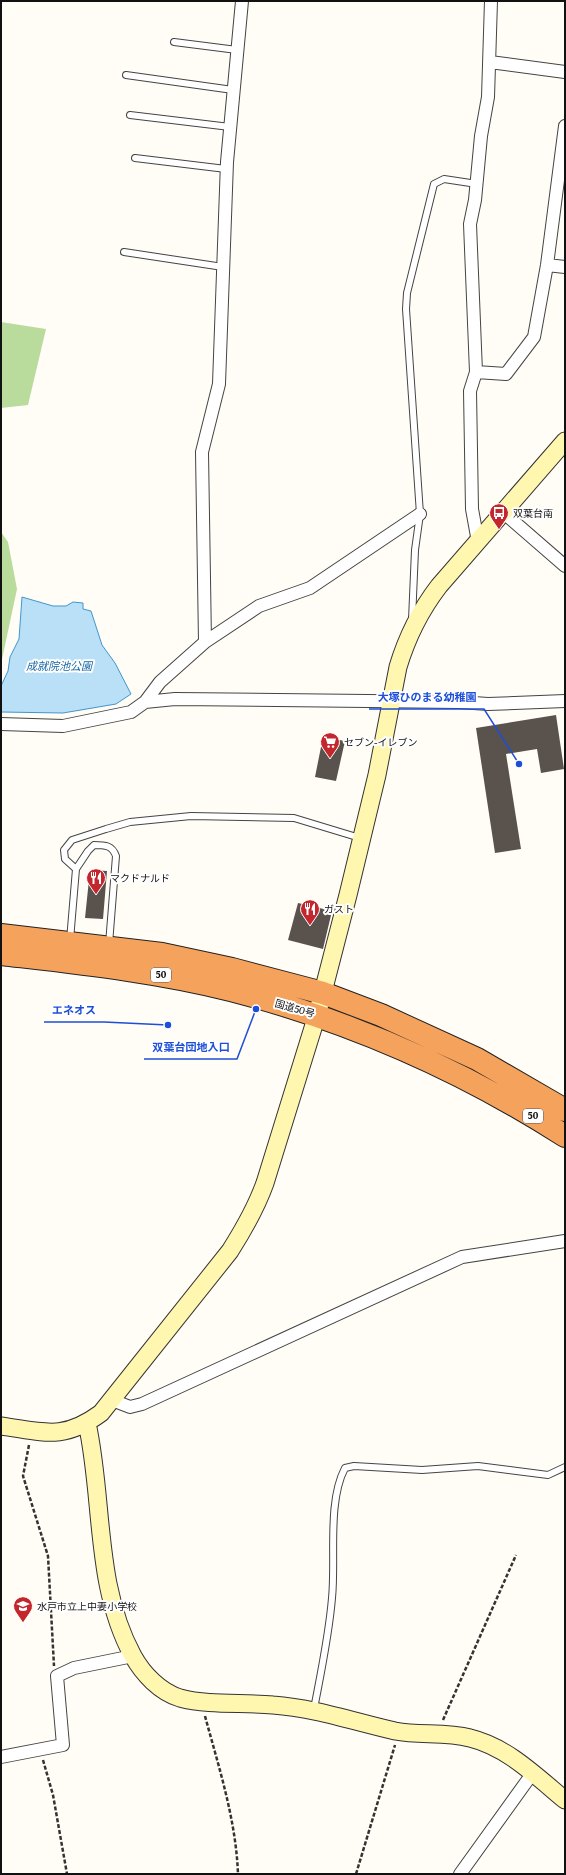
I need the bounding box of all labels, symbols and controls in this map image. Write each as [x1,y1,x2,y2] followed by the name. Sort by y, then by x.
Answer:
[488,502,510,530] bus stop icon: 双葉台南
[513,505,553,520] place label: 双葉台南
[26,657,94,673] water label: 成就院池公園
[369,686,484,709] callout: 大塚ひのまる幼稚園
[378,688,477,704] text: 大塚ひのまる幼稚園
[319,731,341,759] supermarket icon: セブン-イレブン
[344,734,418,749] place label: セブン-イレブン
[85,867,107,895] restaurant icon: マクドナルド
[110,870,170,885] place label: マクドナルド
[299,898,321,926] restaurant icon: ガスト
[324,901,354,916] place label: ガスト
[151,968,171,982] road number: 50
[273,995,317,1020] street label: 国道50号
[44,999,104,1022] callout: エネオス
[52,1001,96,1017] text: エネオス
[144,1036,237,1059] callout: 双葉台団地入口
[153,1038,230,1054] text: 双葉台団地入口
[523,1109,543,1123] road number: 50
[12,1595,34,1623] school or university icon: 水戸市立上中妻小学校
[37,1598,137,1613] place label: 水戸市立上中妻小学校

